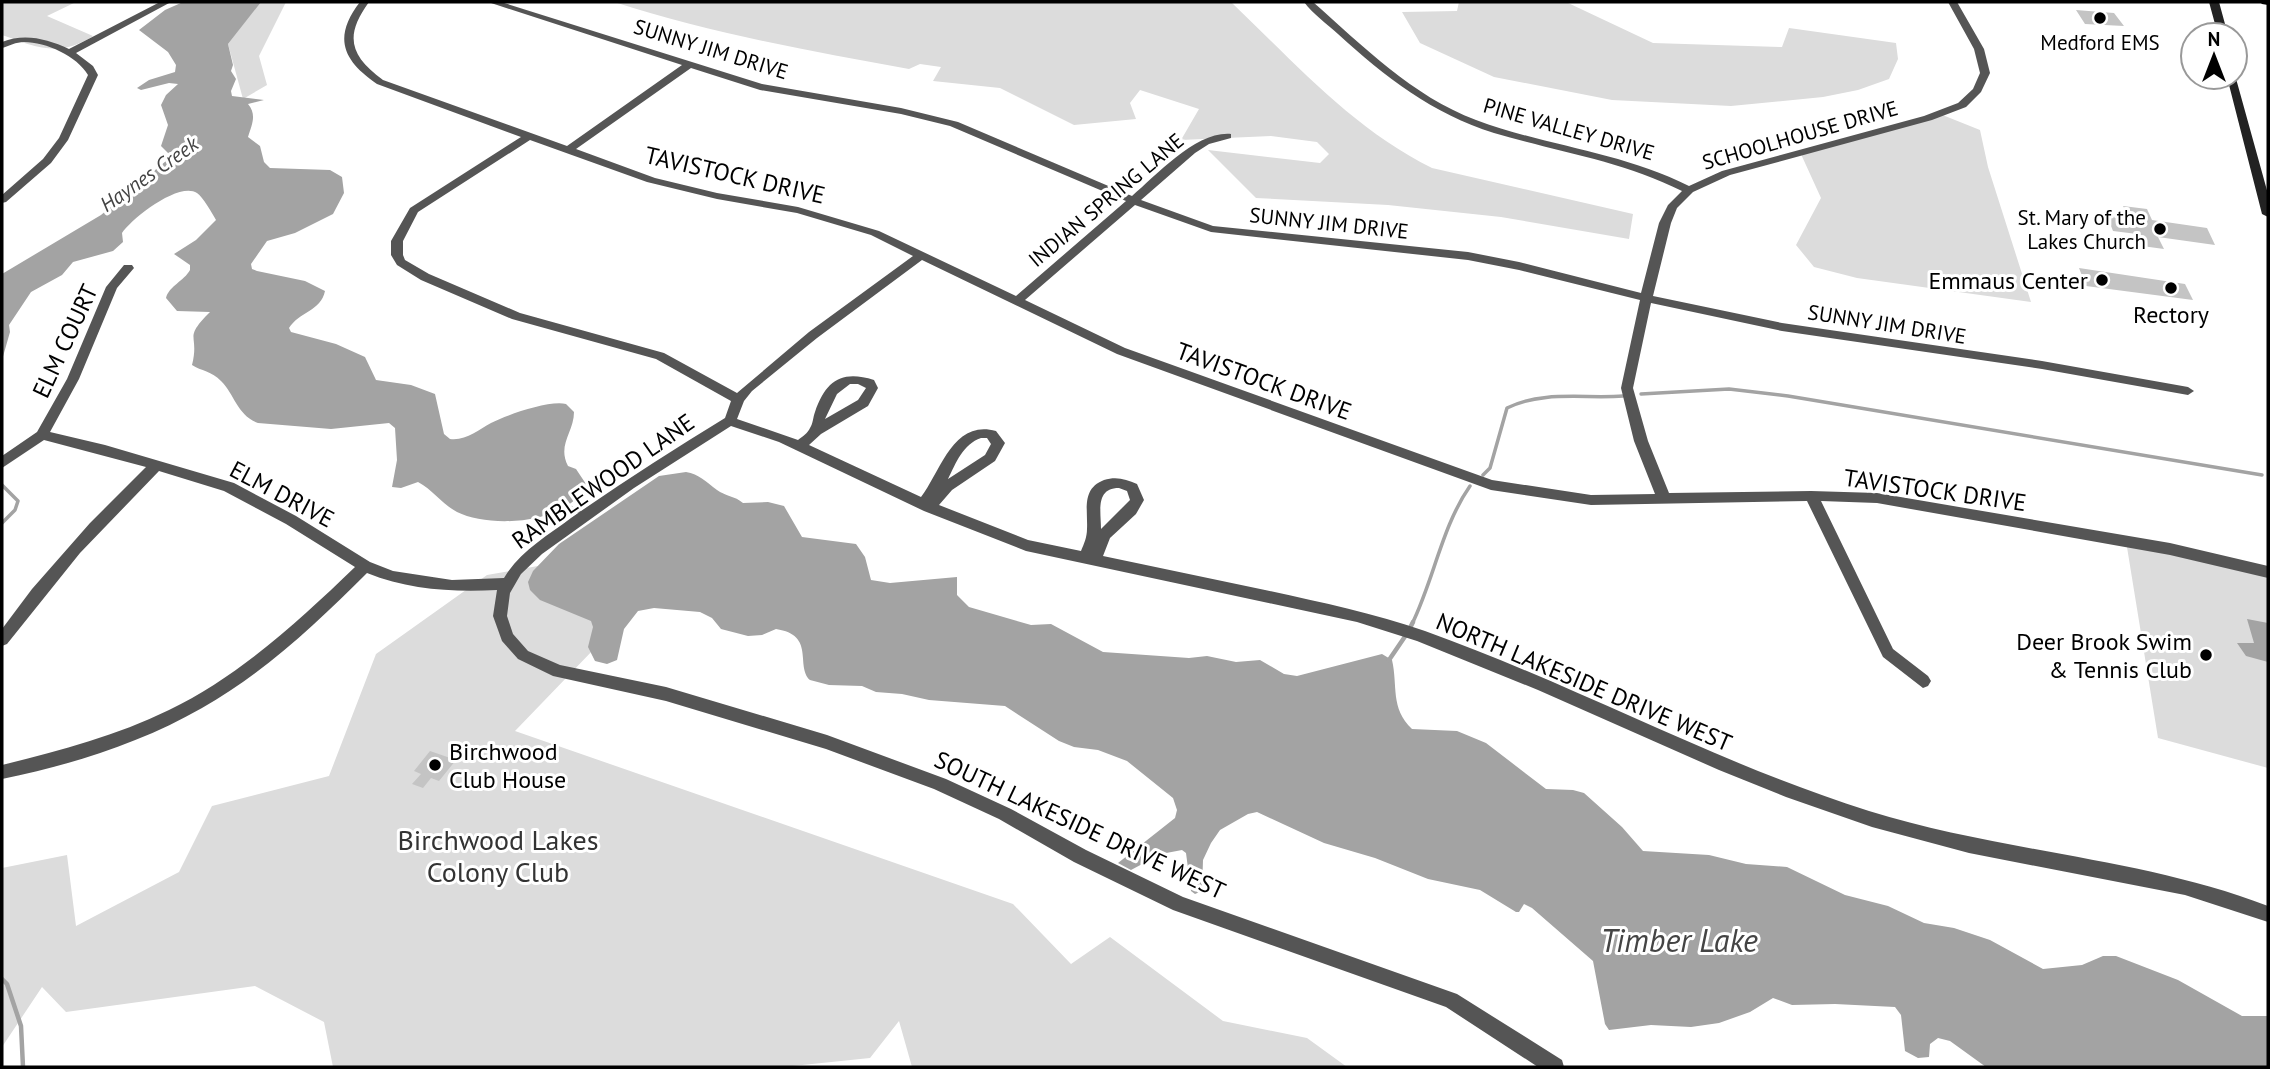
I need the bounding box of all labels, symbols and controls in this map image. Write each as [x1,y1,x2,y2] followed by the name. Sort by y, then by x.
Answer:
[2092,10,2108,26] marker: Medford EMS
[631,13,791,85] street label: SUNNY JIM DRIVE
[2179,21,2249,91] north arrow
[2208,27,2220,51] text: N
[2040,29,2160,56] place label: Medford EMS
[1480,92,1658,166] street label: PINE VALLEY DRIVE
[1699,94,1901,176] street label: SCHOOLHOUSE DRIVE
[1023,127,1189,273] street label: INDIAN SPRING LANE
[95,129,205,218] water label: Haynes Creek
[642,139,828,211] street label: TAVISTOCK DRIVE
[1248,201,1410,245] street label: SUNNY JIM DRIVE
[2018,204,2146,255] place label: St. Mary of the Lakes Church
[2152,221,2168,237] marker: St. Mary of the Lakes Church
[1928,265,2088,296] place label: Emmaus Center
[2094,272,2110,288] marker: Emmaus Center
[25,279,105,403] street label: ELM COURT
[2163,280,2179,296] marker: Rectory
[1806,298,1968,350] street label: SUNNY JIM DRIVE
[2133,299,2209,330] place label: Rectory
[1172,335,1356,427] street label: TAVISTOCK DRIVE
[506,406,700,556] street label: RAMBLEWOOD LANE
[224,454,340,534] street label: ELM DRIVE
[1842,462,2028,518] street label: TAVISTOCK DRIVE
[1431,606,1737,758] street label: NORTH LAKESIDE DRIVE WEST
[2016,626,2192,685] place label: Deer Brook Swim & Tennis Club
[2198,647,2214,663] marker: Deer Brook Swim & Tennis Club
[449,736,566,795] place label: Birchwood Club House
[929,744,1231,906] street label: SOUTH LAKESIDE DRIVE WEST
[427,757,443,773] marker: Birchwood Club House
[397,821,599,890] park label: Birchwood Lakes Colony Club
[1600,919,1758,961] water label: Timber Lake

